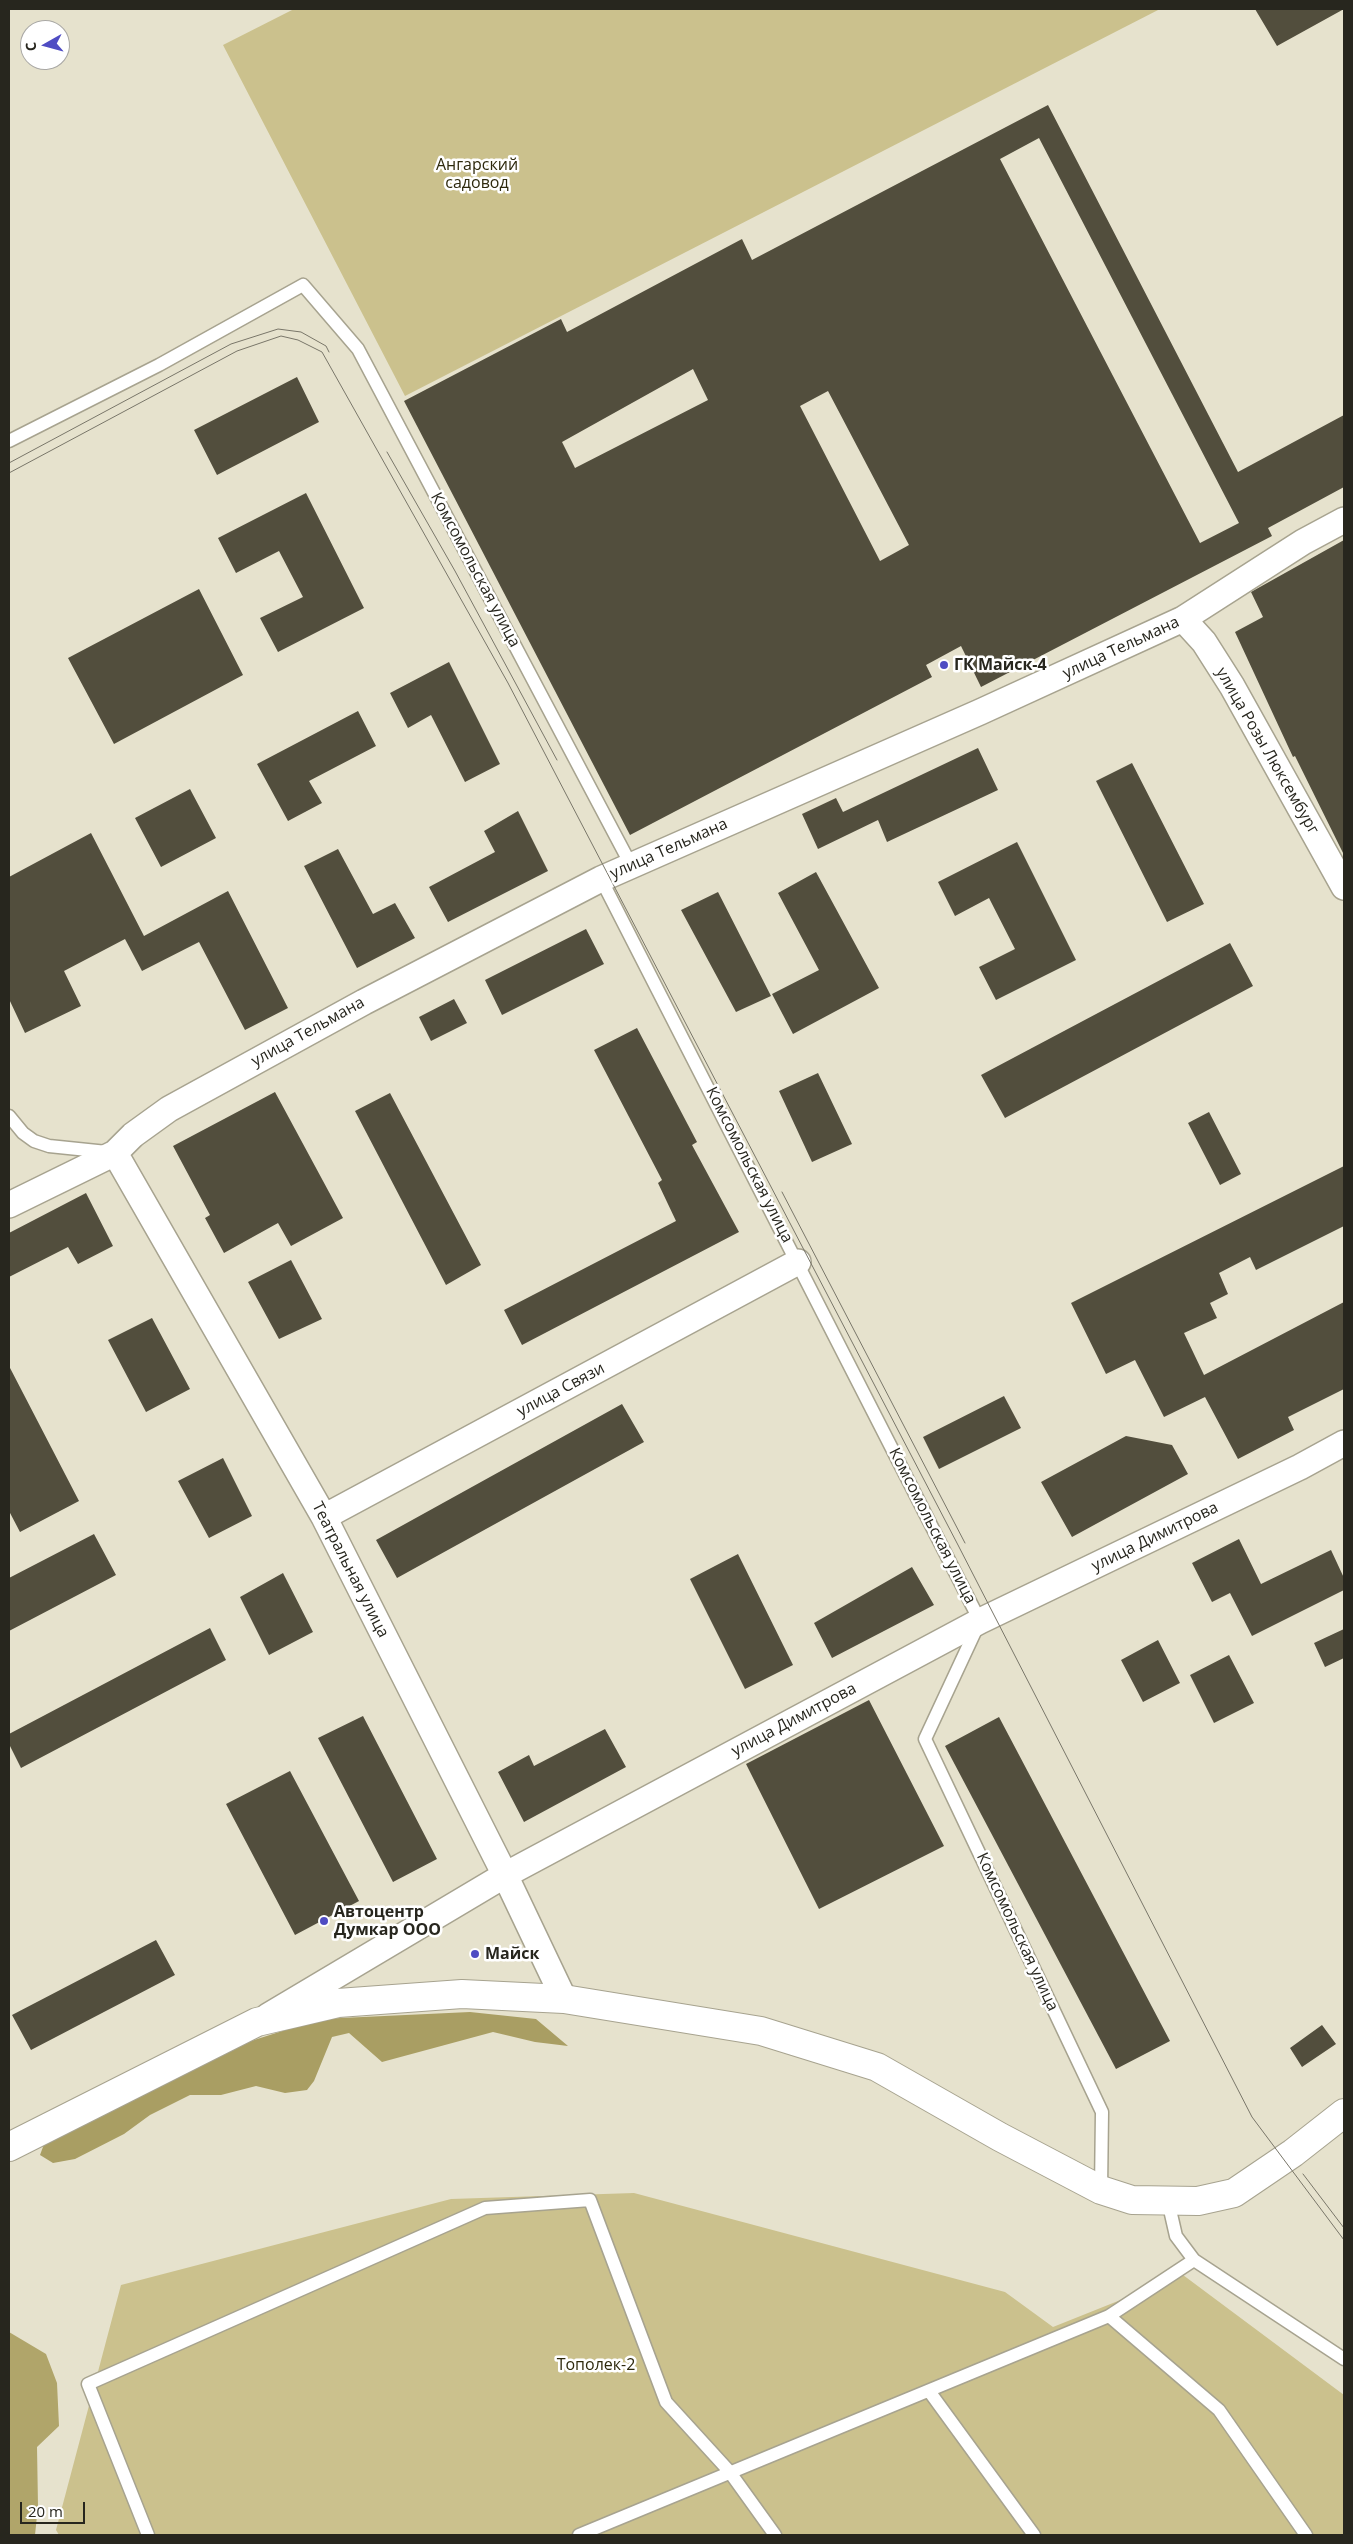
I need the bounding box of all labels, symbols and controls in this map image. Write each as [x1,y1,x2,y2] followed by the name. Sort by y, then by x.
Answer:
[20,20,70,70] north arrow
[21,41,41,52] text: С
[436,155,518,193] park label: Ангарский садовод
[426,489,524,651] street label: Комсомольская улица
[1060,613,1182,683] street label: улица Тельмана
[954,655,1047,675] place label: ГК Майск-4
[938,659,950,671] marker: ГК Майск-4
[1211,664,1323,838] street label: улица Розы Люксембург
[607,815,731,883] street label: улица Тельмана
[248,993,368,1071] street label: улица Тельмана
[701,1084,797,1246] street label: Комсомольская улица
[514,1359,608,1421] street label: улица Связи
[884,1445,980,1607] street label: Комсомольская улица
[1089,1498,1221,1576] street label: улица Димитрова
[307,1499,393,1641] street label: Театральная улица
[728,1679,860,1761] street label: улица Димитрова
[972,1850,1062,2014] street label: Комсомольская улица
[334,1902,441,1940] place label: Автоцентр Думкар ООО
[318,1915,330,1927] marker: Автоцентр Думкар ООО
[485,1944,539,1964] place label: Майск
[469,1948,481,1960] marker: Майск
[557,2355,635,2375] park label: Тополек-2
[22,2492,88,2524] scale bar
[28,2501,63,2521] text: 20 m

